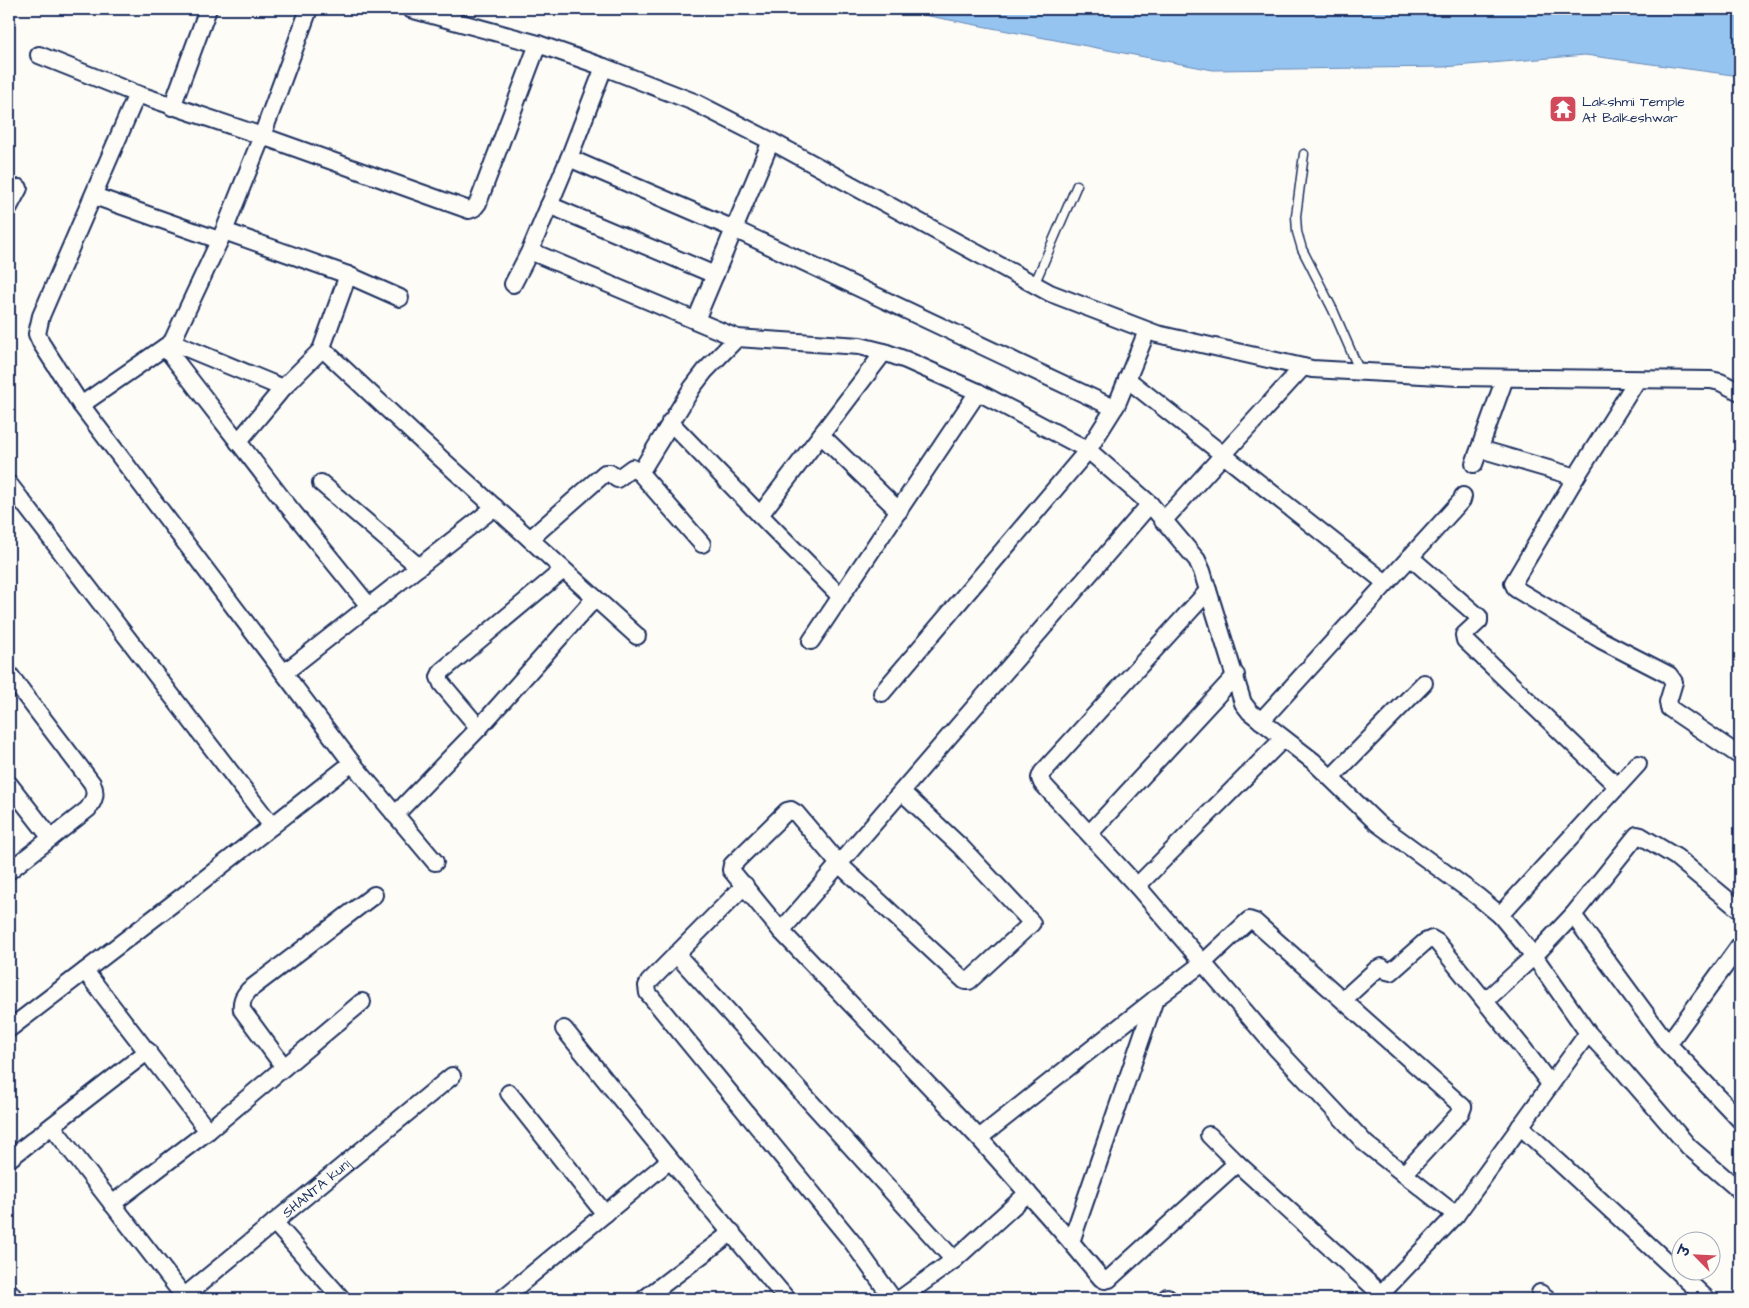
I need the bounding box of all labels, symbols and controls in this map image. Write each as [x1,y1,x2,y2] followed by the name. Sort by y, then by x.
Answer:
[1582,92,1685,128] place label: Lakshmi Temple At Balkeshwar
[1548,94,1578,124] temple icon: Lakshmi Temple At Balkeshwar
[278,1154,356,1223] street label: SHANTA kunj
[1672,1230,1722,1280] north arrow
[1673,1241,1697,1261] text: उ

